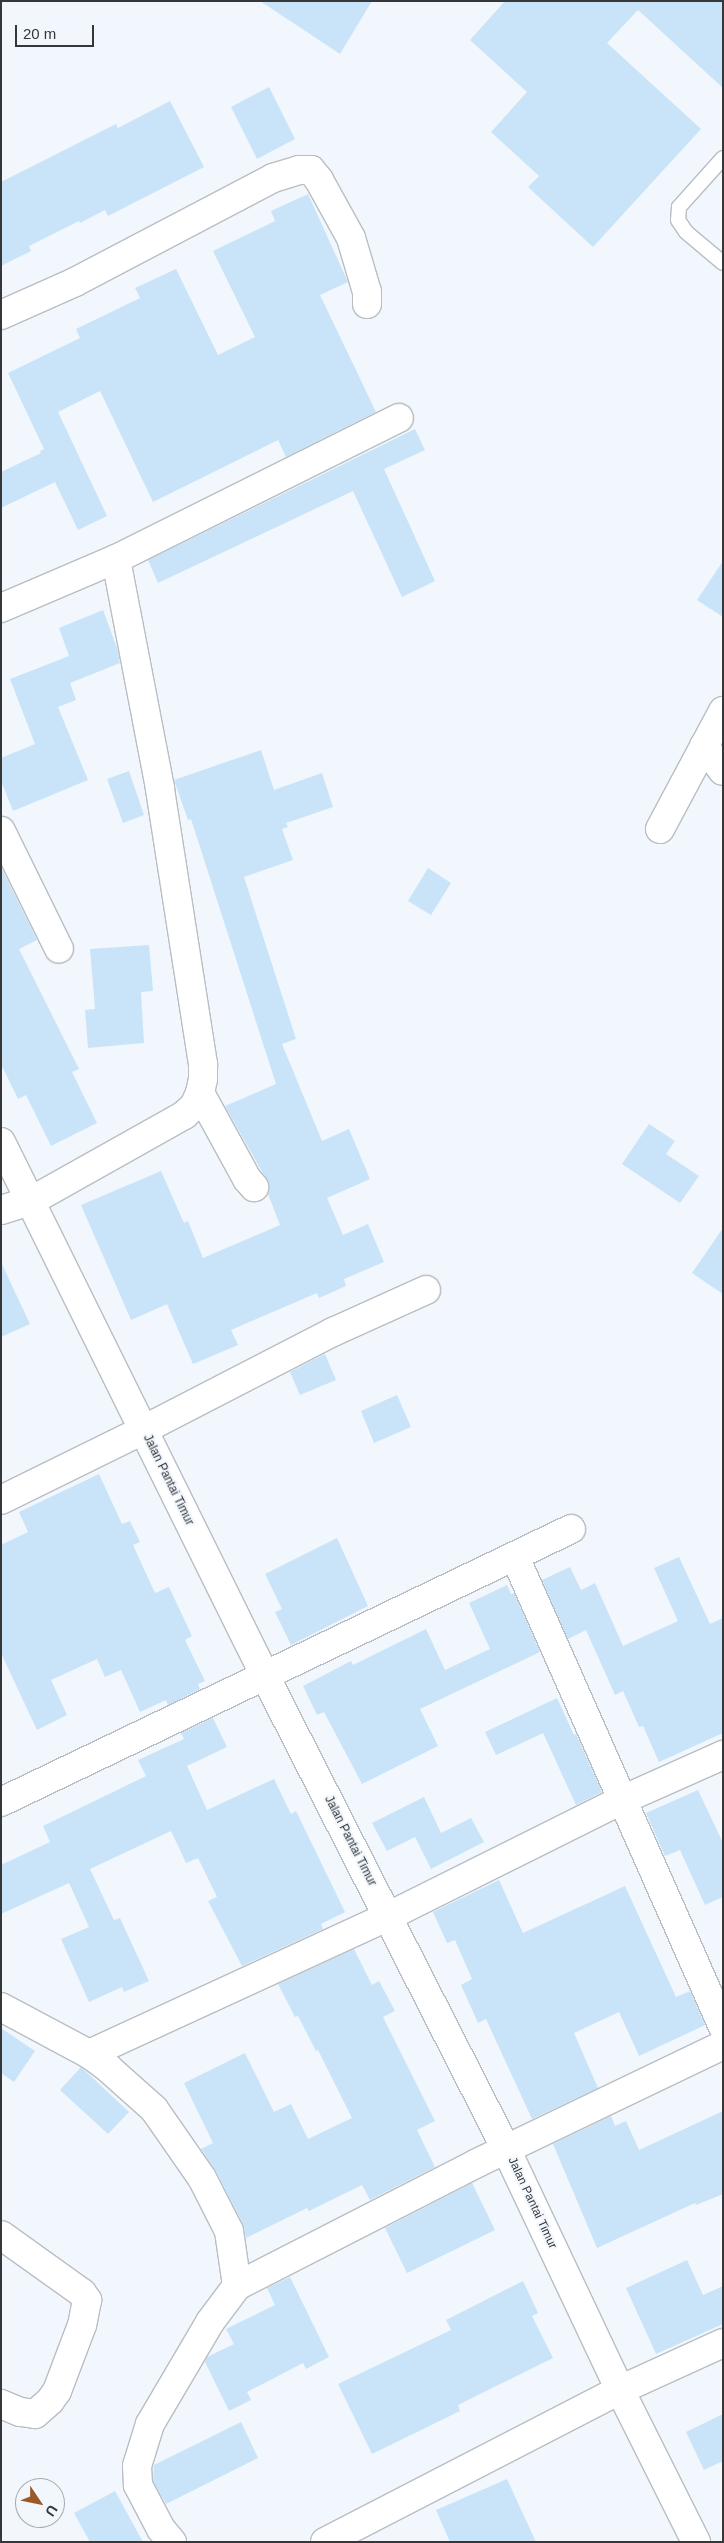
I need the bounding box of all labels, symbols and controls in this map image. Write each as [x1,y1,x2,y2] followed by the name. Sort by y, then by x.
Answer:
[18,15,96,47] scale bar
[23,25,56,42] text: 20 m
[140,1432,196,1528] street label: Jalan Pantai Timur
[321,1793,379,1889] street label: Jalan Pantai Timur
[504,2155,560,2251] street label: Jalan Pantai Timur
[15,2478,65,2528] north arrow
[42,2502,61,2519] text: U

